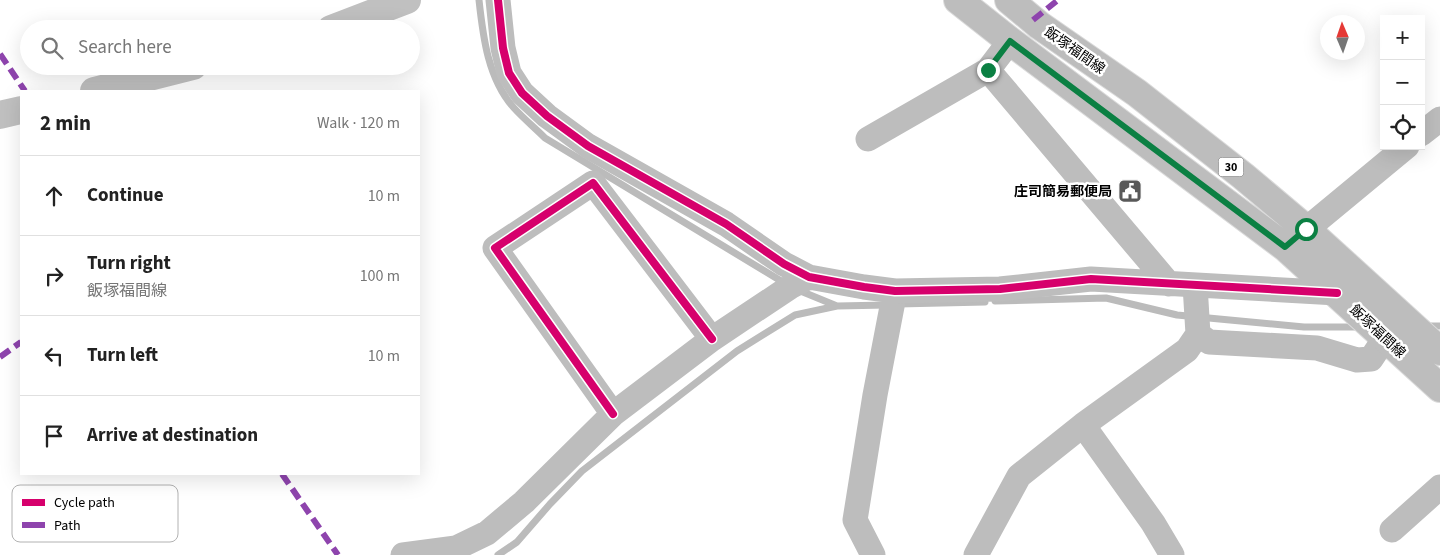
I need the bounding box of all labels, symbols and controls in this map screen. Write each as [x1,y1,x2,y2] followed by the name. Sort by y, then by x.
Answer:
[1320,15,1365,60] north arrow
[1380,15,1425,150] map controls
[1380,15,1425,60] button: +
[20,20,420,75] search box
[1040,23,1109,79] street label: 飯塚福間線
[38,34,66,62] icon: search
[78,34,172,61] text: Search here
[977,59,1000,82] route end
[1380,60,1425,105] button: −
[1380,105,1425,150] button: locate
[40,108,91,138] text: 2 min
[317,112,400,134] text: Walk · 120 m
[1218,158,1244,176] road number: 30
[1117,178,1143,204] public building icon: 庄司簡易郵便局
[40,182,68,210] icon: ahead
[87,182,164,209] text: Continue
[1014,182,1112,202] place label: 庄司簡易郵便局
[368,185,400,207] text: 10 m
[1295,218,1318,241] route start
[87,250,171,277] text: Turn right
[40,262,68,290] icon: right
[360,265,400,287] text: 100 m
[87,280,167,302] text: 飯塚福間線
[1345,301,1410,363] street label: 飯塚福間線
[40,342,68,370] icon: left
[87,342,158,369] text: Turn left
[368,345,400,367] text: 10 m
[40,422,68,450] icon: arrive
[87,422,258,449] text: Arrive at destination
[12,485,178,542] legend
[54,493,115,513] text: Cycle path
[54,516,81,536] text: Path

